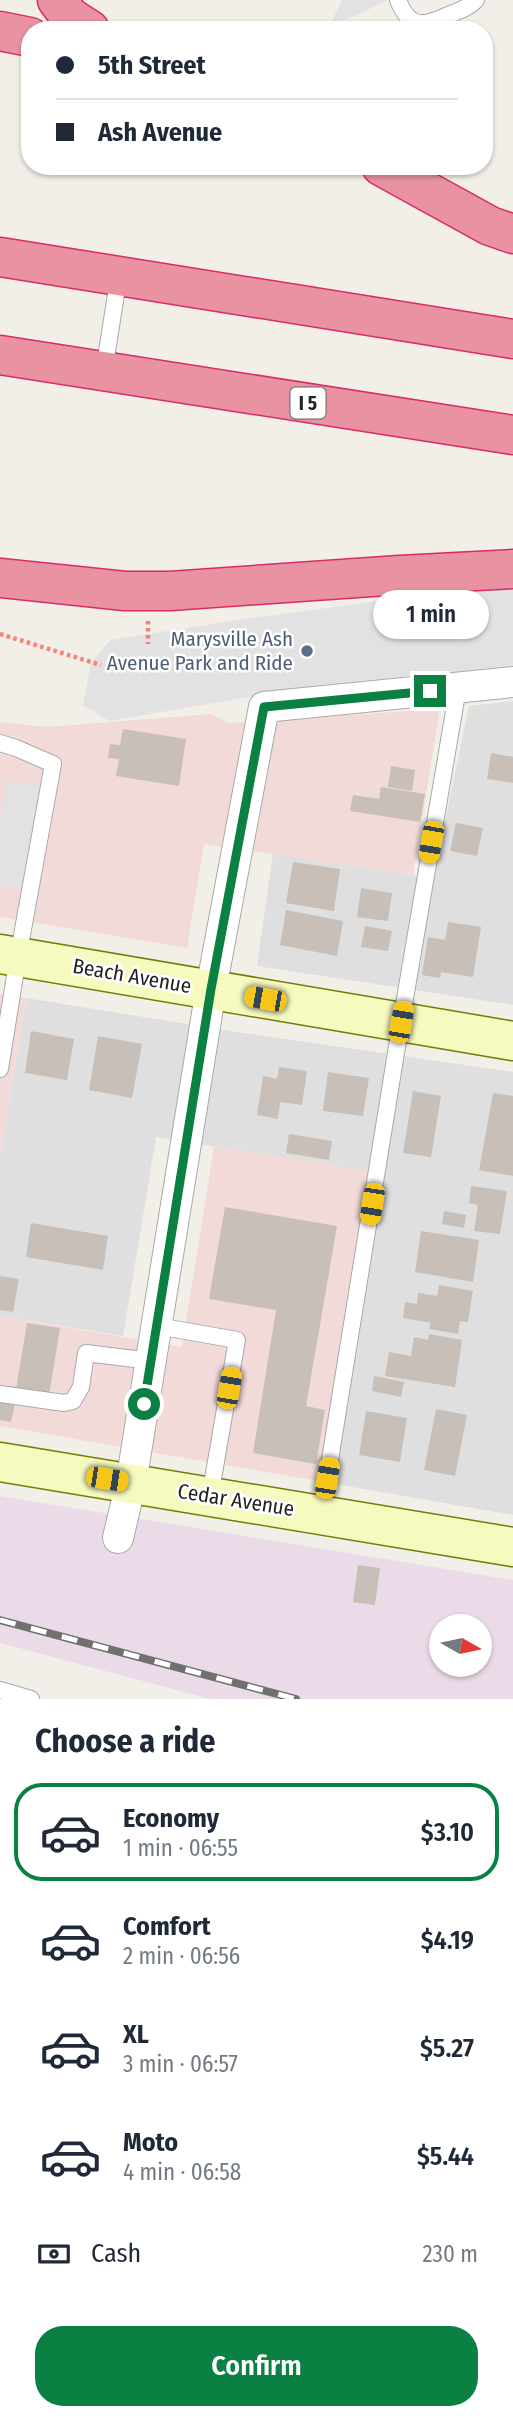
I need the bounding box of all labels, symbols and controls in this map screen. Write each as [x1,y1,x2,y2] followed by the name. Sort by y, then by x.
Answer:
[98,50,206,81] text: 5th Street
[98,117,222,148] text: Ash Avenue
[290,388,326,418] road number: I 5
[372,590,488,638] callout: 1 min
[406,600,456,628] text: 1 min
[107,626,293,676] place label: Marysville Ash Avenue Park and Ride
[299,643,315,659] marker: Marysville Ash Avenue Park and Ride
[414,675,446,707] route end
[418,819,445,865] car
[71,953,193,999] street label: Beach Avenue
[243,985,288,1013] car
[388,999,415,1045] car
[359,1182,386,1226] car
[216,1365,243,1411] car
[128,1388,160,1420] route start
[314,1456,341,1500] car
[85,1465,130,1493] car
[176,1478,296,1522] street label: Cedar Avenue
[429,1614,492,1676] north arrow
[429,1614,492,1677] map controls
[35,1722,216,1760] text: Choose a ride
[39,1801,102,1864] icon: car
[123,1803,219,1834] text: Economy
[421,1817,474,1848] text: $3.10
[123,1834,238,1862] text: 1 min · 06:55
[39,1909,102,1972] icon: car
[123,1911,211,1942] text: Comfort
[421,1925,474,1956] text: $4.19
[123,1942,240,1970] text: 2 min · 06:56
[39,2017,102,2080] icon: car
[123,2019,149,2050] text: XL
[420,2033,474,2064] text: $5.27
[123,2050,238,2078] text: 3 min · 06:57
[39,2125,102,2188] icon: car
[123,2127,178,2158] text: Moto
[417,2141,474,2172] text: $5.44
[123,2158,241,2186] text: 4 min · 06:58
[35,2235,73,2273] icon: cash
[91,2238,141,2269] text: Cash
[422,2240,478,2268] text: 230 m
[35,2326,478,2406] button: Confirm

